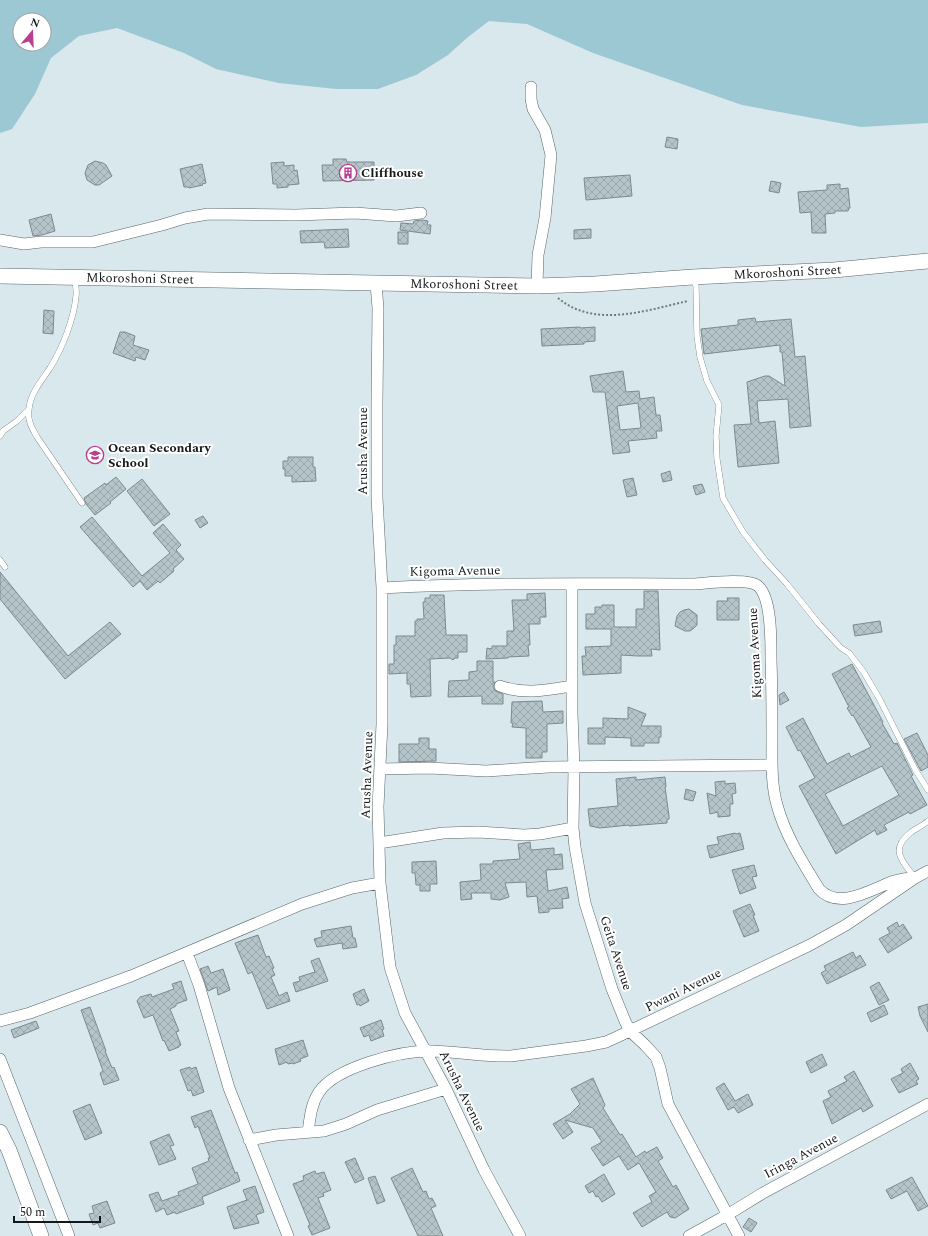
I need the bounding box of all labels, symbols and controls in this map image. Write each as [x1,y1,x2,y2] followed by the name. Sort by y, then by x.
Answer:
[12,12,52,52] north arrow
[28,14,42,33] text: N
[338,163,358,183] building icon: Cliffhouse
[361,163,423,183] place label: Cliffhouse
[733,259,843,285] street label: Mkoroshoni Street
[86,268,195,290] street label: Mkoroshoni Street
[410,274,518,296] street label: Mkoroshoni Street
[353,407,373,495] street label: Arusha Avenue
[108,438,212,473] place label: Ocean Secondary School
[85,445,105,465] school or university icon: Ocean Secondary School
[409,560,501,582] street label: Kigoma Avenue
[743,607,767,699] street label: Kigoma Avenue
[355,731,379,819] street label: Arusha Avenue
[595,913,637,993] street label: Geita Avenue
[642,963,724,1017] street label: Pwani Avenue
[434,1047,490,1135] street label: Arusha Avenue
[760,1128,842,1184] street label: Iringa Avenue
[14,1198,100,1224] scale bar
[20,1203,45,1222] text: 50 m

